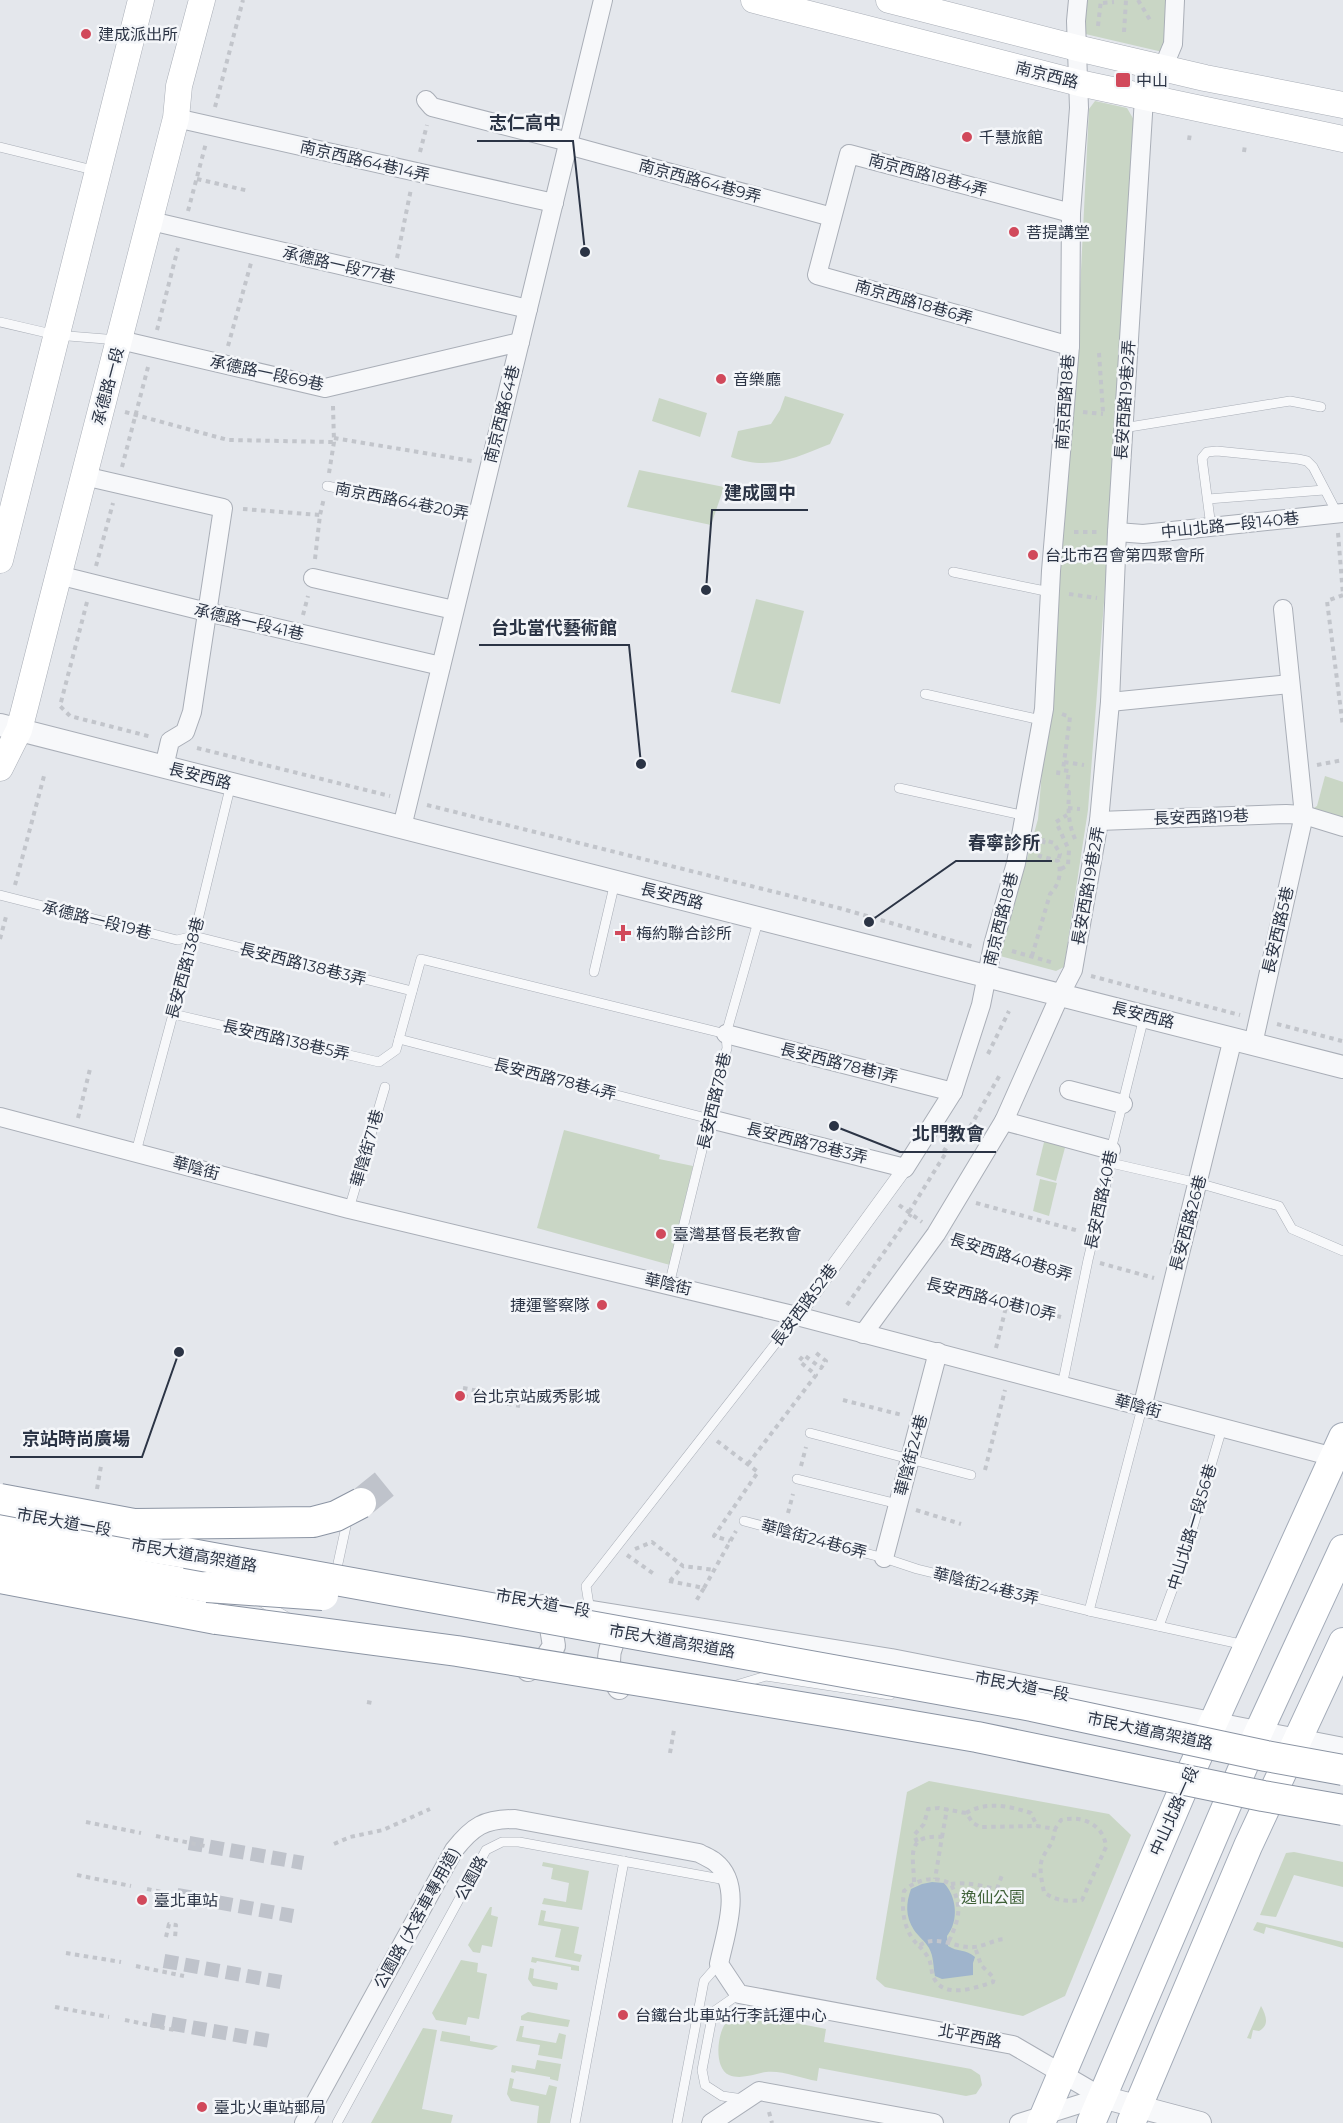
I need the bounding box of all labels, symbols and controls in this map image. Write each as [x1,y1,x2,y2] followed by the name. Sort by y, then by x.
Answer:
[98,25,178,44] place label: 建成派出所
[79,27,93,41] marker: 建成派出所
[1014,58,1080,92] street label: 南京西路
[1114,71,1132,89] marker: 中山
[1136,71,1168,90] place label: 中山
[477,105,573,141] callout: 志仁高中
[489,112,561,134] text: 志仁高中
[979,128,1043,147] place label: 千慧旅館
[960,130,974,144] marker: 千慧旅館
[298,137,432,185] street label: 南京西路64巷14弄
[866,150,990,200] street label: 南京西路18巷4弄
[637,156,763,206] street label: 南京西路64巷9弄
[1026,223,1090,242] place label: 菩提講堂
[1007,225,1021,239] marker: 菩提講堂
[281,243,397,287] street label: 承德路一段77巷
[853,276,975,328] street label: 南京西路18巷6弄
[1111,339,1139,461] street label: 長安西路19巷2弄
[88,345,128,427] street label: 承德路一段
[209,352,325,394] street label: 承德路一段69巷
[1052,353,1078,451] street label: 南京西路18巷
[481,363,523,465] street label: 南京西路64巷
[733,370,781,389] place label: 音樂廳
[714,372,728,386] marker: 音樂廳
[712,474,808,510] callout: 建成國中
[333,479,471,523] street label: 南京西路64巷20弄
[724,482,796,504] text: 建成國中
[1160,508,1300,542] street label: 中山北路一段140巷
[1045,546,1205,565] place label: 台北市召會第四聚會所
[1026,548,1040,562] marker: 台北市召會第四聚會所
[192,600,306,644] street label: 承德路一段41巷
[479,609,629,645] callout: 台北當代藝術館
[491,617,617,639] text: 台北當代藝術館
[167,759,233,793] street label: 長安西路
[1153,806,1249,828] street label: 長安西路19巷
[956,825,1052,861] callout: 春寧診所
[1068,825,1108,947] street label: 長安西路19巷2弄
[968,832,1040,854] text: 春寧診所
[980,870,1022,968] street label: 南京西路18巷
[639,879,705,913] street label: 長安西路
[1259,884,1297,976] street label: 長安西路5巷
[41,897,153,943] street label: 承德路一段19巷
[162,915,208,1021] street label: 長安西路138巷
[614,924,632,942] marker: 梅約聯合診所
[636,924,732,943] place label: 梅約聯合診所
[238,939,368,989] street label: 長安西路138巷3弄
[1110,998,1176,1032] street label: 長安西路
[220,1016,352,1064] street label: 長安西路138巷5弄
[778,1039,900,1087] street label: 長安西路78巷1弄
[694,1050,734,1152] street label: 長安西路78巷
[492,1055,618,1103] street label: 長安西路78巷4弄
[347,1107,387,1189] street label: 華陰街71巷
[900,1116,996,1152] callout: 北門教會
[744,1119,870,1167] street label: 長安西路78巷3弄
[912,1123,985,1145] text: 北門教會
[1081,1149,1121,1251] street label: 長安西路40巷
[170,1153,222,1183] street label: 華陰街
[1166,1173,1210,1273] street label: 長安西路26巷
[673,1225,801,1244] place label: 臺灣基督長老教會
[654,1227,668,1241] marker: 臺灣基督長老教會
[947,1229,1075,1285] street label: 長安西路40巷8弄
[767,1260,841,1350] street label: 長安西路52巷
[642,1269,694,1299] street label: 華陰街
[924,1274,1058,1324] street label: 長安西路40巷10弄
[510,1296,590,1315] place label: 捷運警察隊
[595,1298,609,1312] marker: 捷運警察隊
[472,1387,600,1406] place label: 台北京站威秀影城
[453,1389,467,1403] marker: 台北京站威秀影城
[1112,1391,1164,1421] street label: 華陰街
[891,1412,931,1498] street label: 華陰街24巷
[10,1421,142,1457] callout: 京站時尚廣場
[22,1428,130,1450] text: 京站時尚廣場
[1164,1462,1220,1592] street label: 中山北路一段56巷
[15,1504,113,1540] street label: 市民大道一段
[759,1516,869,1562] street label: 華陰街24巷6弄
[129,1535,259,1575] street label: 市民大道高架道路
[931,1564,1041,1608] street label: 華陰街24巷3弄
[494,1585,592,1621] street label: 市民大道一段
[607,1621,737,1661] street label: 市民大道高架道路
[973,1668,1071,1704] street label: 市民大道一段
[1085,1708,1215,1754] street label: 市民大道高架道路
[1146,1763,1202,1859] street label: 中山北路一段
[370,1844,464,1992] street label: 公園路 (大客車專用道)
[451,1852,491,1904] street label: 公園路
[961,1888,1025,1907] park label: 逸仙公園
[154,1891,218,1910] place label: 臺北車站
[135,1893,149,1907] marker: 臺北車站
[635,2006,827,2025] place label: 台鐵台北車站行李託運中心
[616,2008,630,2022] marker: 台鐵台北車站行李託運中心
[937,2021,1003,2051] street label: 北平西路
[214,2098,326,2117] place label: 臺北火車站郵局
[195,2100,209,2114] marker: 臺北火車站郵局

